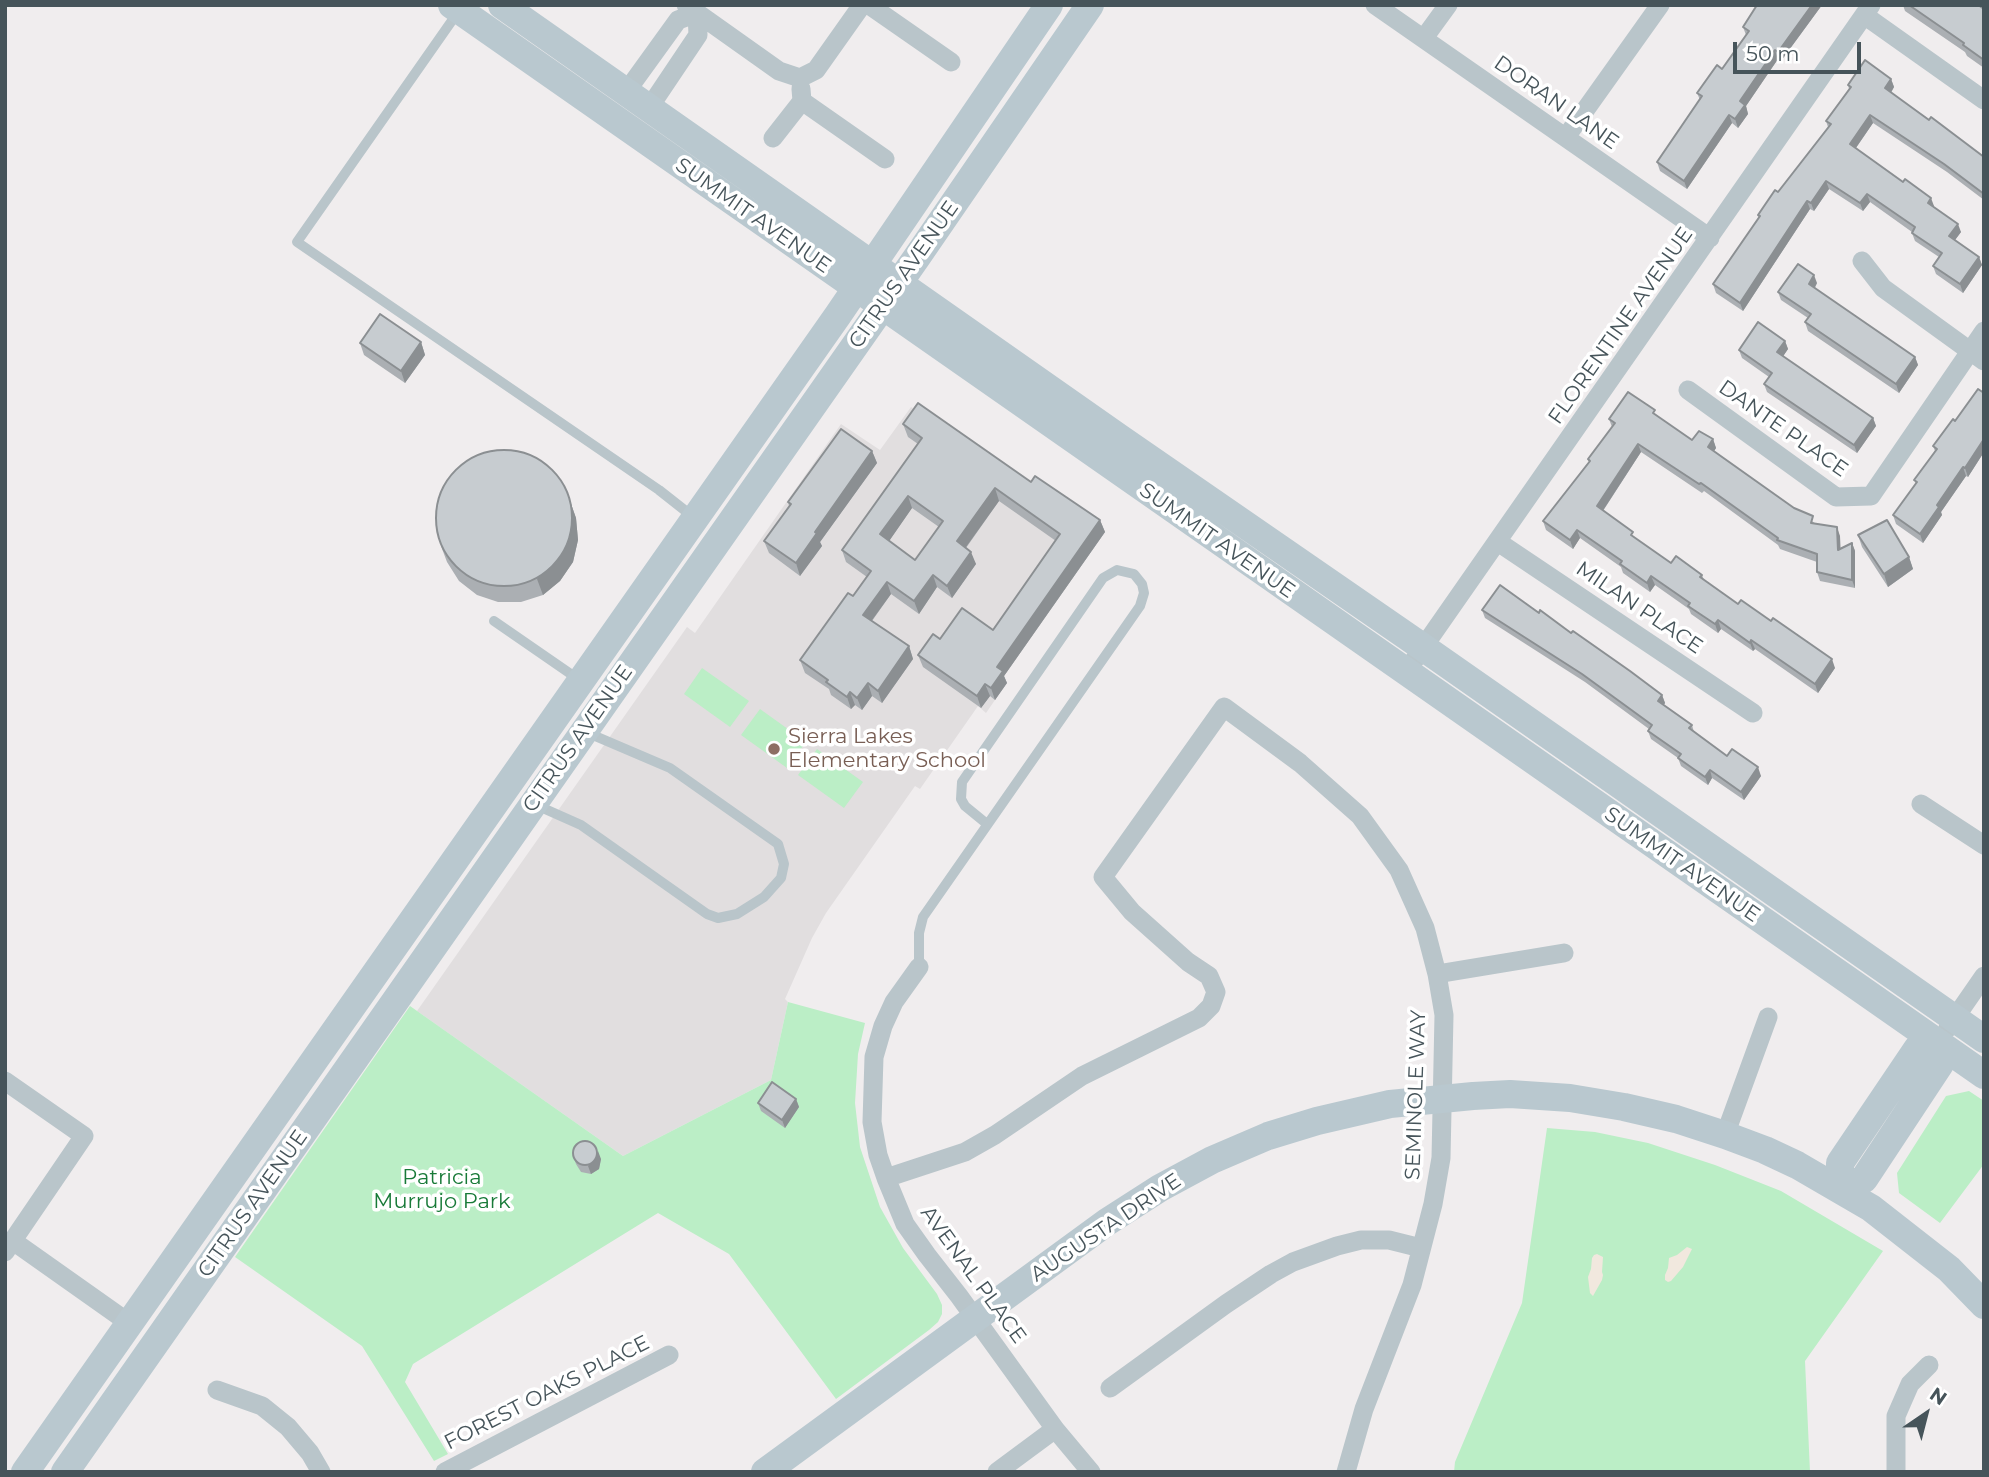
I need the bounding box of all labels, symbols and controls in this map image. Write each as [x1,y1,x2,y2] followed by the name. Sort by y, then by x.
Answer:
[1737,28,1865,72] scale bar
[1746,41,1800,66] text: 50 m
[1489,51,1623,155] street label: DORAN LANE
[670,153,836,279] street label: SUMMIT AVENUE
[844,197,964,353] street label: CITRUS AVENUE
[1543,223,1699,429] street label: FLORENTINE AVENUE
[1714,375,1852,483] street label: DANTE PLACE
[1134,478,1300,604] street label: SUMMIT AVENUE
[1571,556,1707,660] street label: MILAN PLACE
[518,661,638,817] street label: CITRUS AVENUE
[788,724,986,774] place label: Sierra Lakes Elementary School
[766,741,782,757] marker: Sierra Lakes Elementary School
[1599,802,1765,928] street label: SUMMIT AVENUE
[1400,1010,1432,1180] street label: SEMINOLE WAY
[193,1126,313,1282] street label: CITRUS AVENUE
[373,1165,511,1215] park label: Patricia Murrujo Park
[1026,1168,1186,1288] street label: AUGUSTA DRIVE
[915,1201,1031,1349] street label: AVENAL PLACE
[440,1330,654,1456] street label: FOREST OAKS PLACE
[1891,1379,1961,1449] north arrow
[1925,1383,1951,1410] text: N

